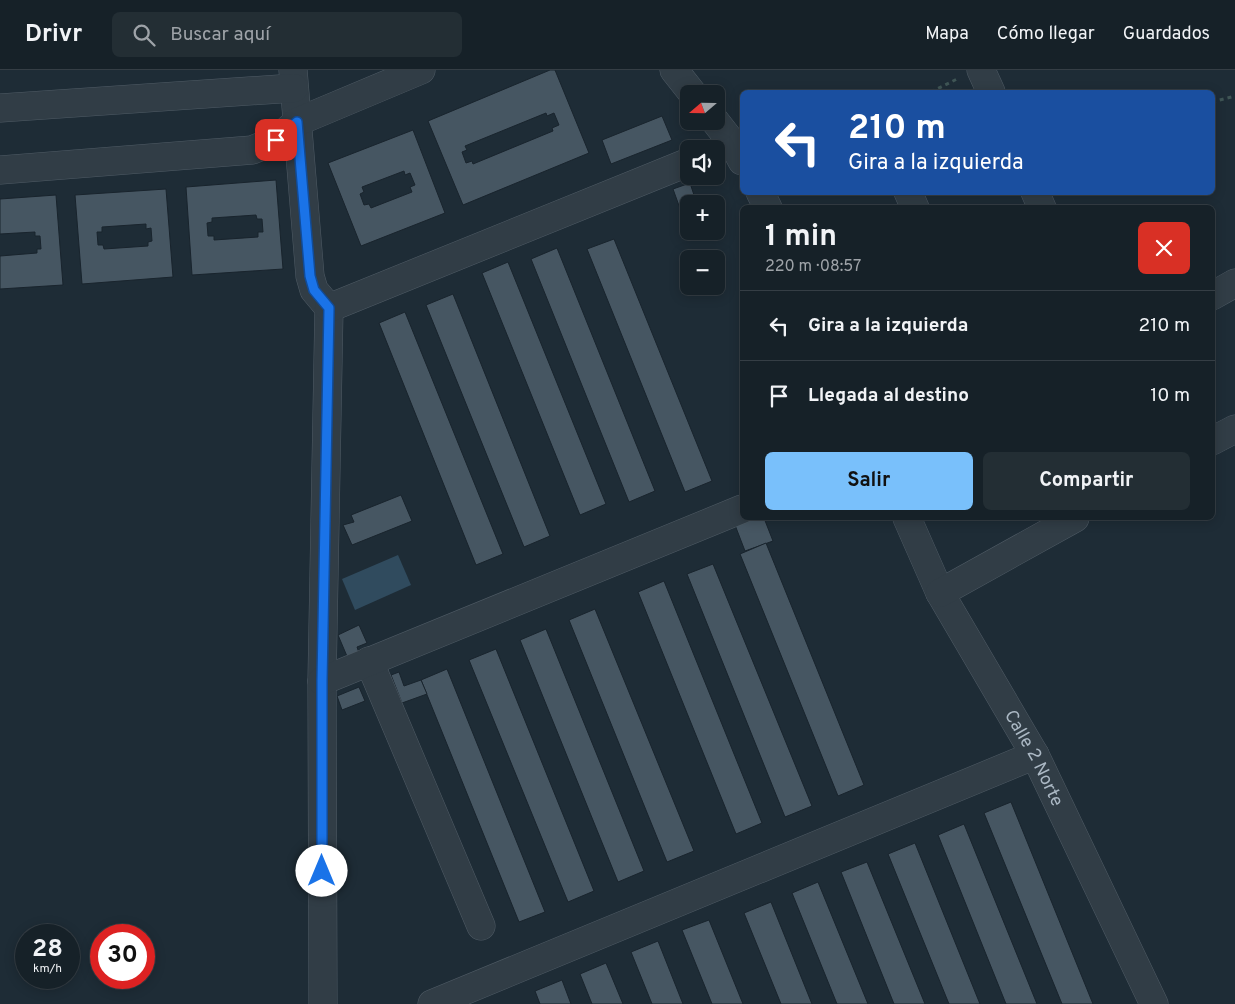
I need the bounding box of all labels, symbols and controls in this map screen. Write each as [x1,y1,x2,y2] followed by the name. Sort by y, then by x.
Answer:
[112,12,462,57] search box
[25,20,82,50] text: Drivr
[130,21,158,49] icon: search
[170,23,270,47] text: Buscar aquí
[925,23,969,46] text: Mapa
[997,23,1095,46] text: Cómo llegar
[1123,23,1210,46] text: Guardados
[680,85,725,130] north arrow
[680,85,725,295] map controls
[848,107,946,151] text: 210 m
[765,110,830,175] icon: left
[255,119,297,161] pin
[262,126,290,154] icon: arrive
[680,140,725,185] button: sound
[848,150,1024,177] text: Gira a la izquierda
[680,195,725,240] button: +
[765,219,837,256] text: 1 min
[1138,222,1190,274] button: close
[680,250,725,295] button: −
[765,257,861,277] text: 220 m · 08:57
[765,312,793,340] icon: left
[808,314,968,338] text: Gira a la izquierda
[1139,314,1190,338] text: 210 m
[765,382,793,410] icon: arrive
[808,384,969,408] text: Llegada al destino
[1150,384,1190,408] text: 10 m
[765,452,973,510] button: Salir
[983,452,1190,510] button: Compartir
[998,706,1068,811] street label: Calle 2 Norte
[295,844,347,896] position arrow
[90,924,155,989] speed limit sign: 30
[32,934,63,966] text: 28
[33,961,62,977] text: km/h

